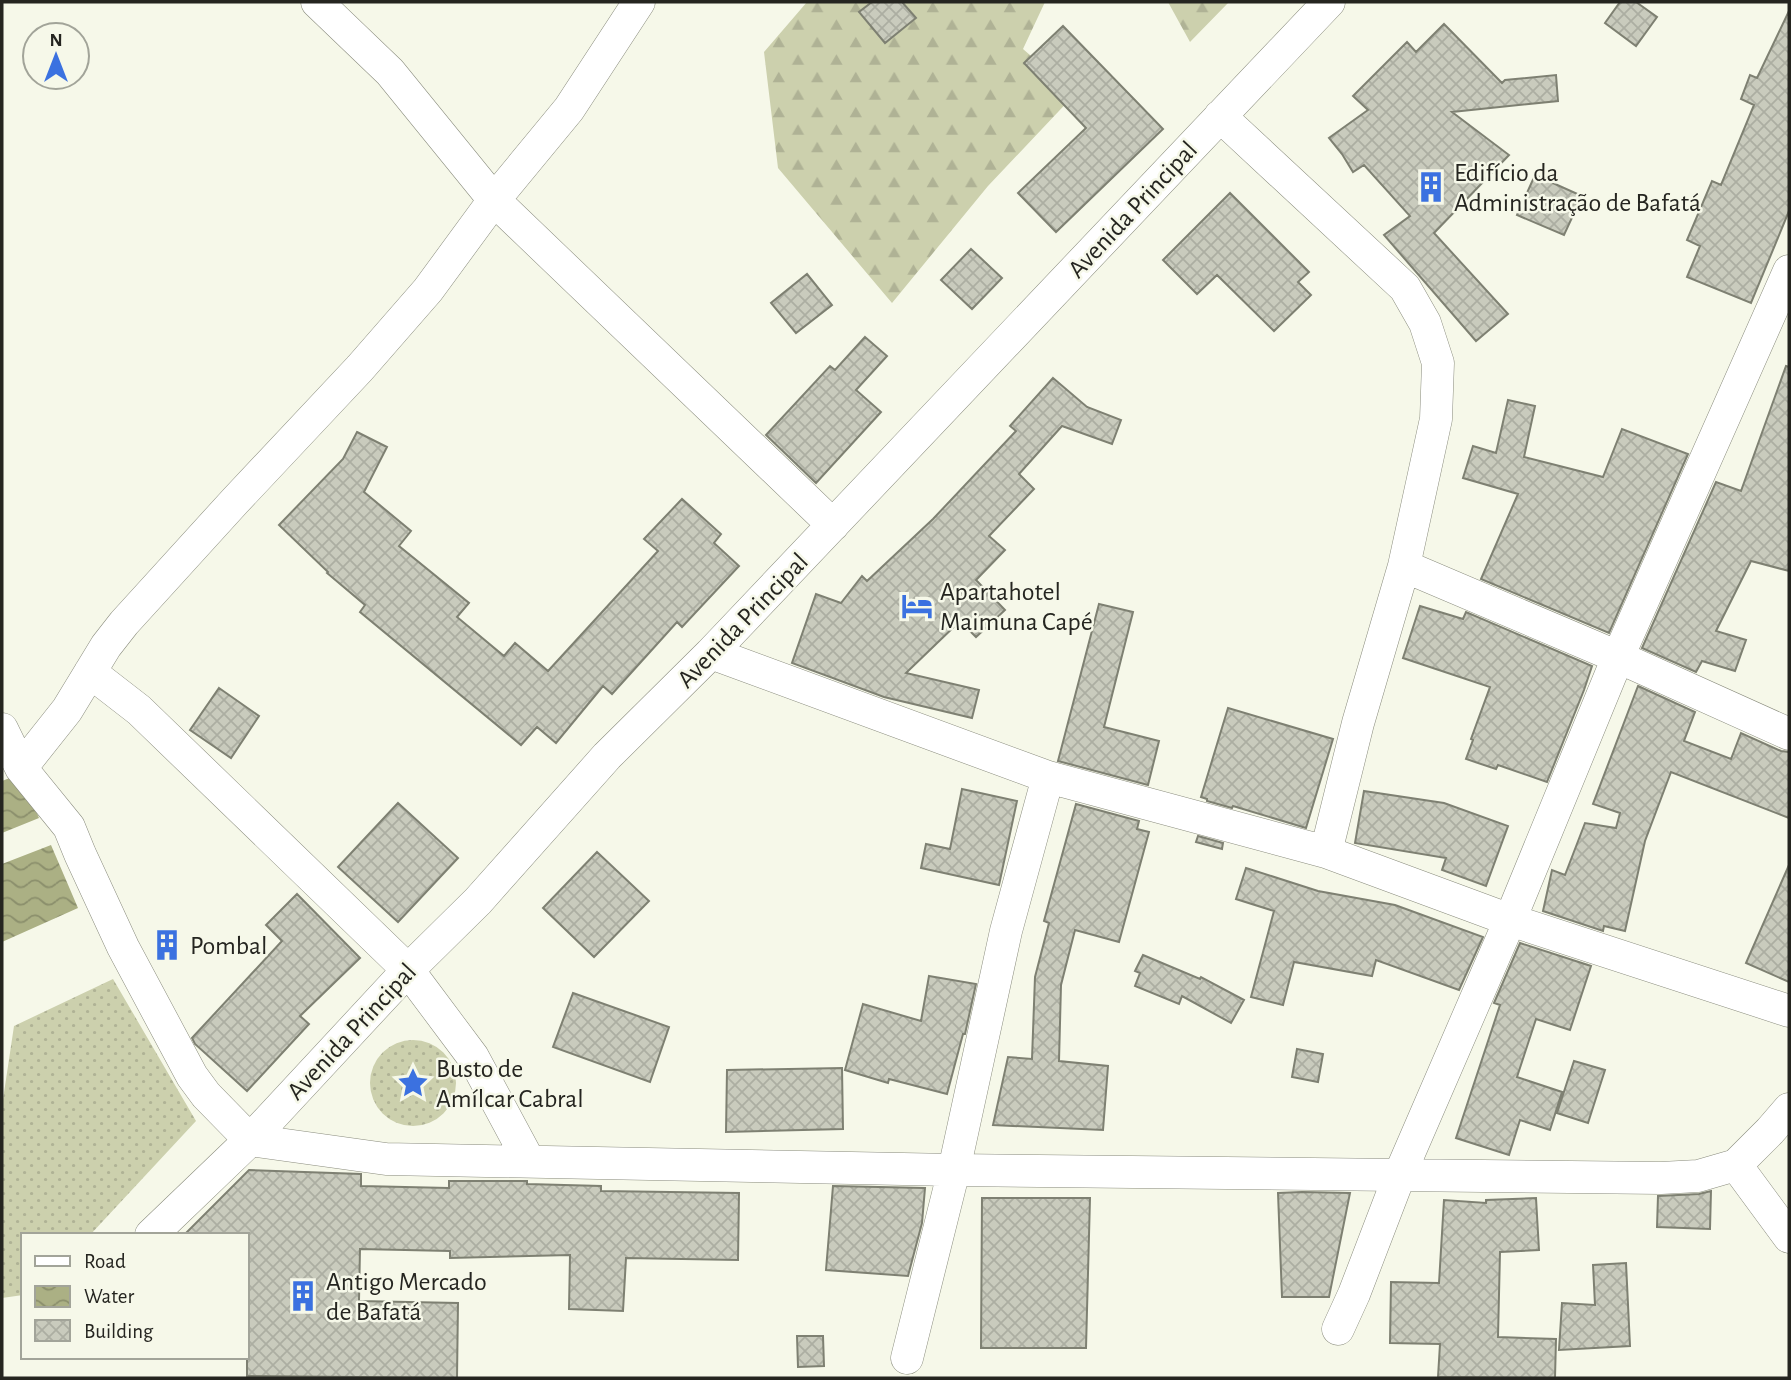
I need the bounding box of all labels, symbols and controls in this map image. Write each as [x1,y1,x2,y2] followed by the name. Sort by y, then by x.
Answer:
[21,21,91,91] north arrow
[49,31,63,50] text: N
[1063,137,1202,283] street label: Avenida Principal
[1454,160,1701,216] place label: Edifício da Administração de Bafatá
[1414,170,1448,204] building icon: Edifício da Administração de Bafatá
[672,548,813,693] street label: Avenida Principal
[940,579,1093,635] place label: Apartahotel Maimuna Capé
[900,589,934,623] hotel icon: Apartahotel Maimuna Capé
[150,928,184,962] building icon: Pombal
[190,933,268,959] place label: Pombal
[282,959,421,1105] street label: Avenida Principal
[436,1056,584,1112] place label: Busto de Amílcar Cabral
[396,1066,430,1100] place icon: Busto de Amílcar Cabral
[21,1233,248,1359] legend
[84,1251,126,1272] text: Road
[326,1269,487,1325] place label: Antigo Mercado de Bafatá
[286,1279,320,1313] building icon: Antigo Mercado de Bafatá
[84,1286,134,1307] text: Water
[84,1321,154,1342] text: Building

